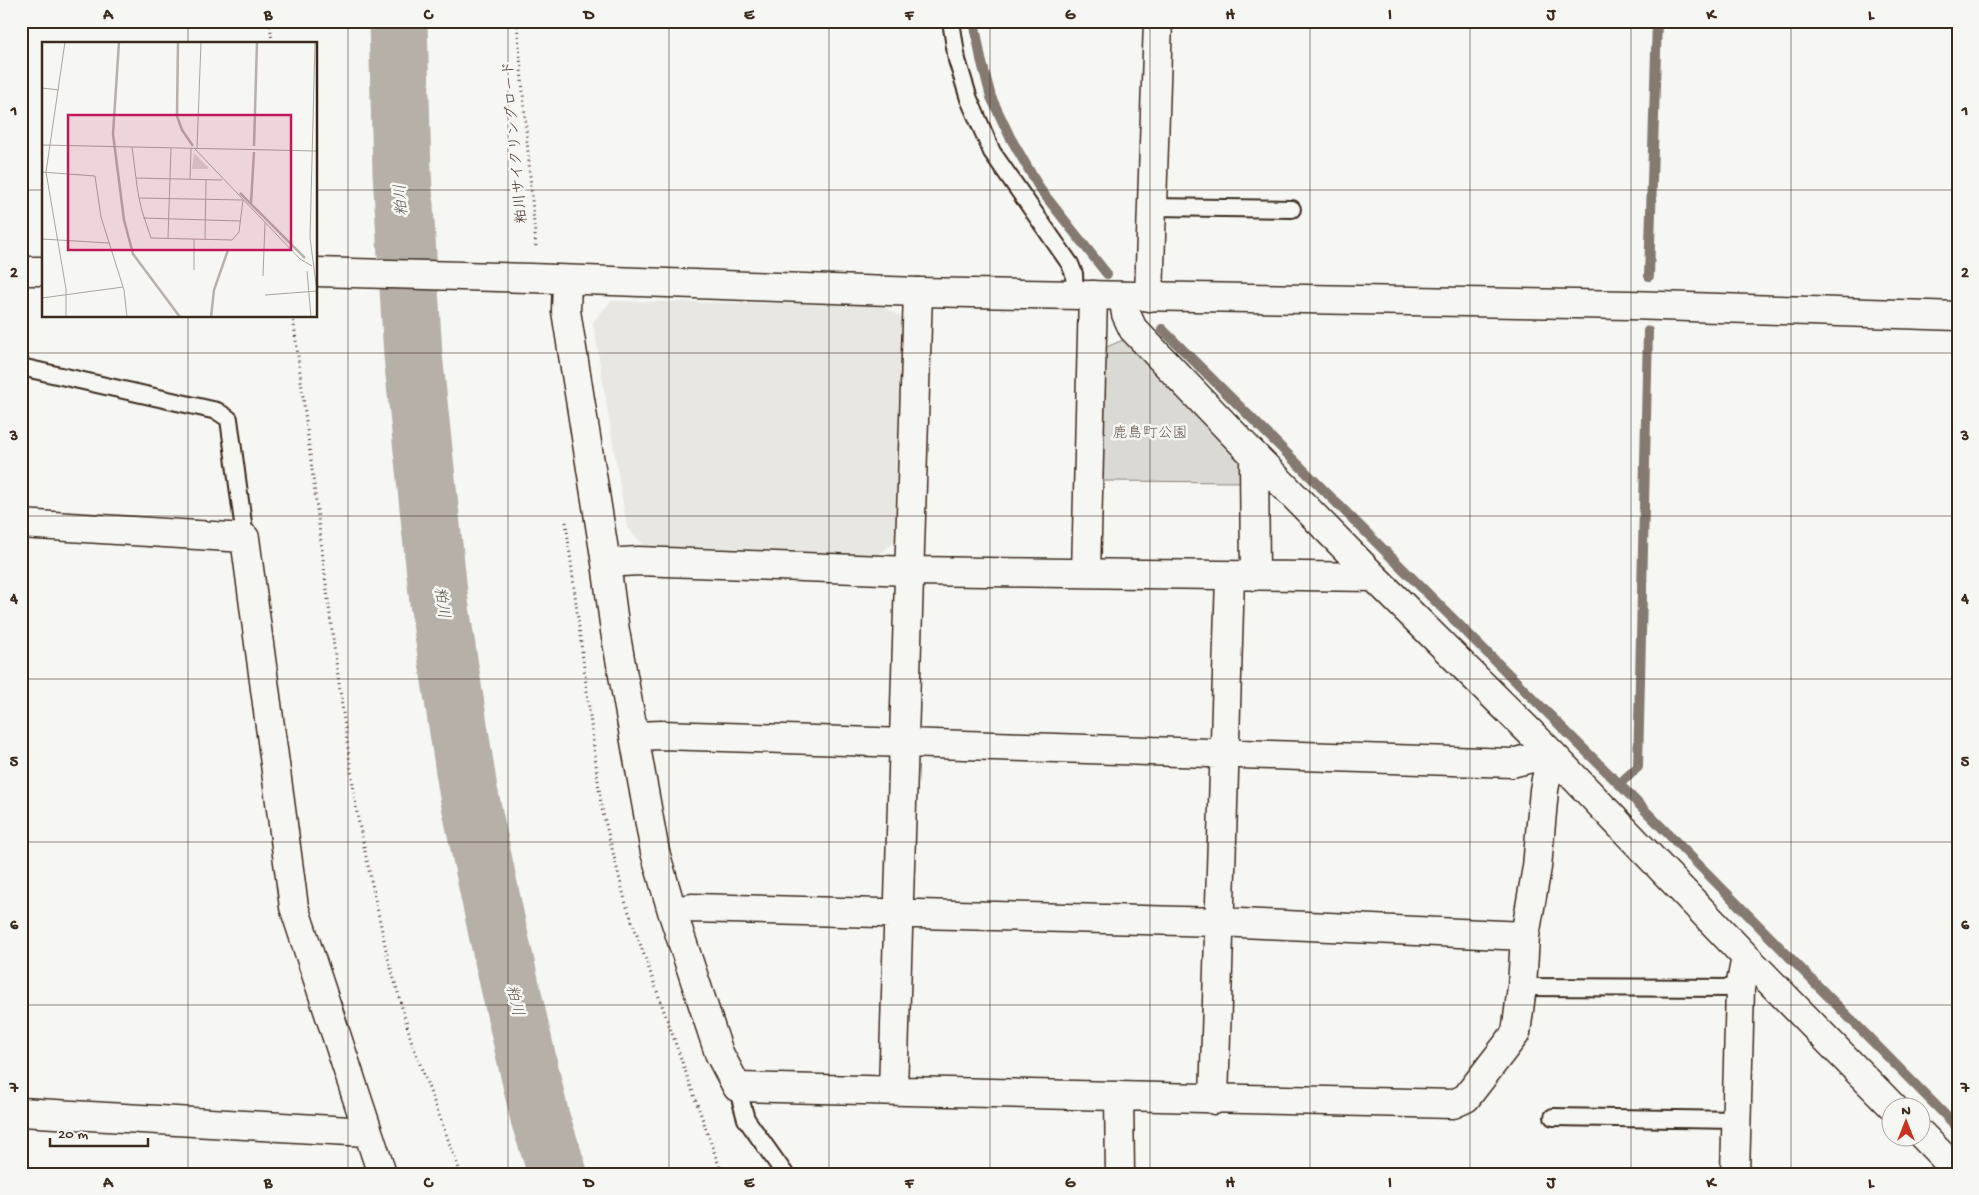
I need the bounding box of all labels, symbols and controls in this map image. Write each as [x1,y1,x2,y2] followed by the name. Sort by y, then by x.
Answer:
[102,7,114,26] text: A
[263,7,273,26] text: B
[423,7,434,26] text: C
[582,7,595,26] text: D
[744,7,755,26] text: E
[904,7,915,26] text: F
[1065,7,1076,26] text: G
[1225,7,1235,26] text: H
[1388,7,1392,26] text: I
[1546,7,1557,26] text: J
[1706,7,1718,26] text: K
[1868,7,1875,26] text: L
[42,42,318,318] inset map
[499,60,532,224] street label: 粕川サイクリングロード
[10,103,17,122] text: 1
[1961,103,1968,122] text: 1
[391,183,414,217] water label: 粕川
[10,265,18,284] text: 2
[1961,265,1969,284] text: 2
[1112,424,1188,443] park label: 鹿島町公園
[9,428,18,447] text: 3
[1960,428,1969,447] text: 3
[428,586,453,620] water label: 粕川
[9,591,18,610] text: 4
[1960,591,1969,610] text: 4
[10,754,19,773] text: 5
[1961,754,1970,773] text: 5
[10,917,19,936] text: 6
[1961,917,1970,936] text: 6
[500,983,527,1019] water label: 粕川
[9,1080,19,1099] text: 7
[1960,1080,1970,1099] text: 7
[1882,1098,1932,1148] north arrow
[1901,1103,1911,1120] text: N
[50,1115,148,1147] scale bar
[58,1126,88,1144] text: 20 m
[102,1175,114,1194] text: A
[263,1175,273,1194] text: B
[423,1175,434,1194] text: C
[582,1175,595,1194] text: D
[744,1175,755,1194] text: E
[904,1175,915,1194] text: F
[1065,1175,1076,1194] text: G
[1225,1175,1235,1194] text: H
[1388,1175,1392,1194] text: I
[1546,1175,1557,1194] text: J
[1706,1175,1718,1194] text: K
[1868,1175,1875,1194] text: L

